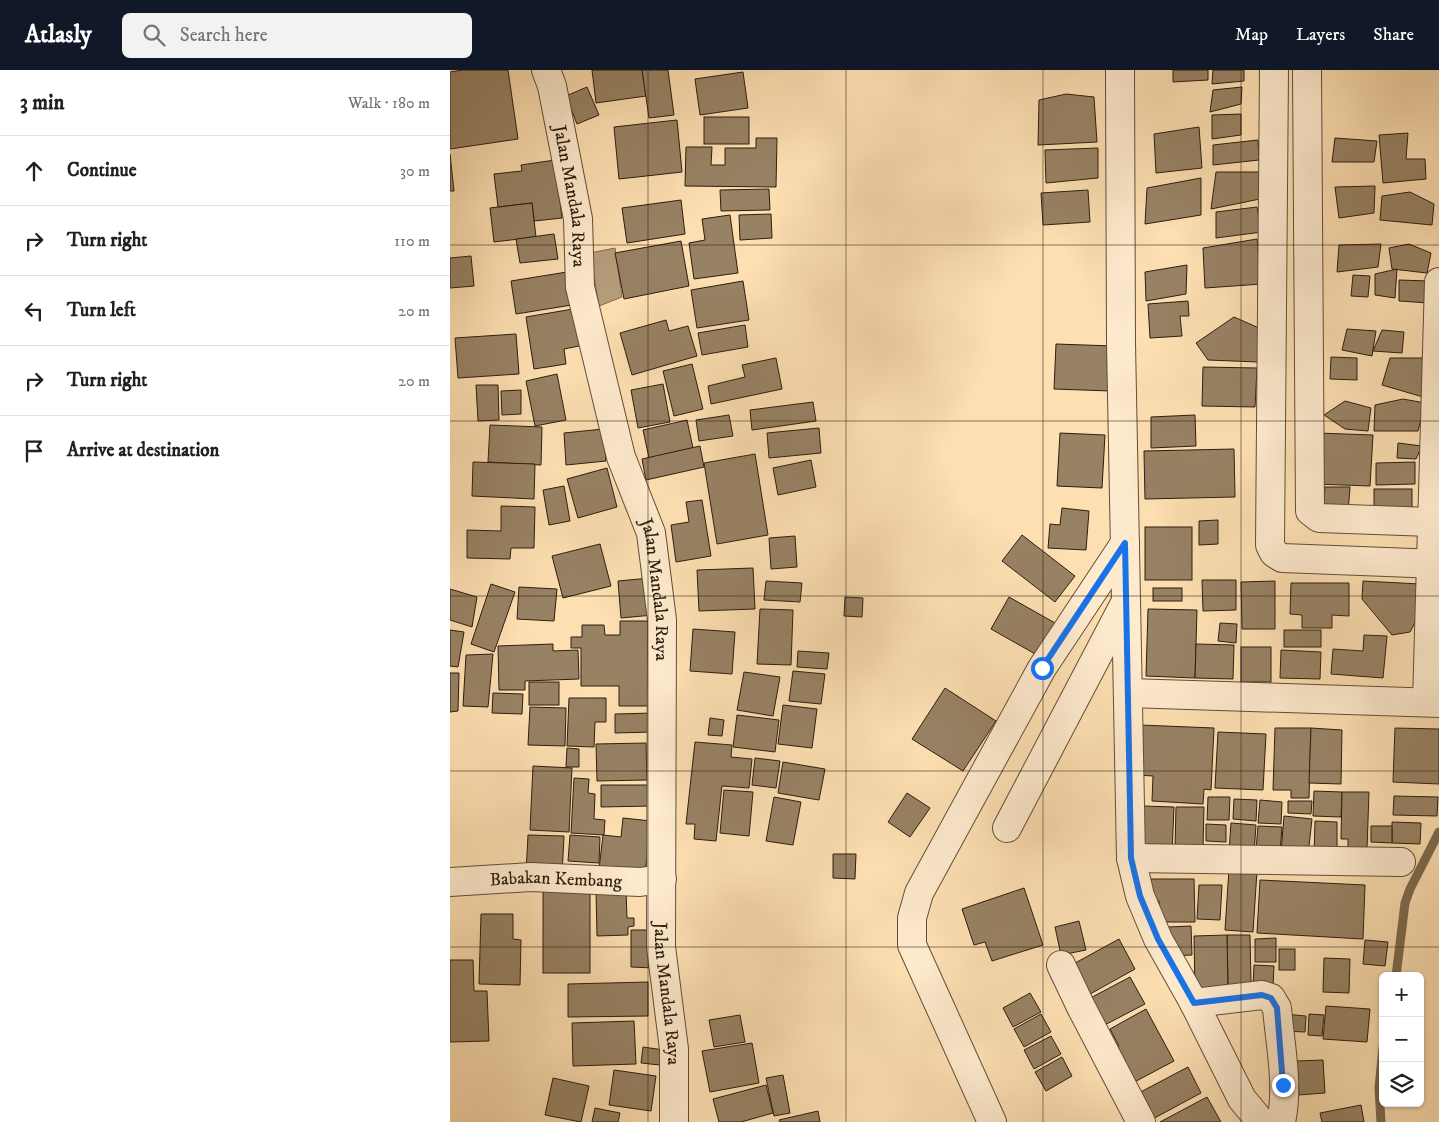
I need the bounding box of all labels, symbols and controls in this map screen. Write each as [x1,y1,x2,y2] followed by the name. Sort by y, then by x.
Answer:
[122,13,472,58] search box
[25,20,92,50] text: Atlasly
[140,21,168,49] icon: search
[180,24,268,47] text: Search here
[1235,24,1268,46] text: Map
[1296,24,1345,46] text: Layers
[1373,24,1414,46] text: Share
[20,90,65,116] text: 3 min
[348,93,430,113] text: Walk · 180 m
[548,121,589,268] street label: Jalan Mandala Raya
[20,157,48,185] icon: ahead
[67,159,137,182] text: Continue
[400,161,430,181] text: 30 m
[20,227,48,255] icon: right
[67,229,147,252] text: Turn right
[394,231,430,251] text: 110 m
[20,297,48,325] icon: left
[67,299,136,322] text: Turn left
[398,301,430,321] text: 20 m
[20,367,48,395] icon: right
[67,369,147,392] text: Turn right
[398,371,430,391] text: 20 m
[20,437,48,465] icon: arrive
[67,439,219,462] text: Arrive at destination
[634,514,672,661] street label: Jalan Mandala Raya
[1031,657,1054,680] route start
[489,867,623,893] street label: Babakan Kembang
[649,920,684,1065] street label: Jalan Mandala Raya
[1379,972,1424,1107] map controls
[1379,972,1424,1017] button: +
[1379,1017,1424,1062] button: −
[1379,1062,1424,1107] button: layers
[1272,1074,1295,1097] route end

